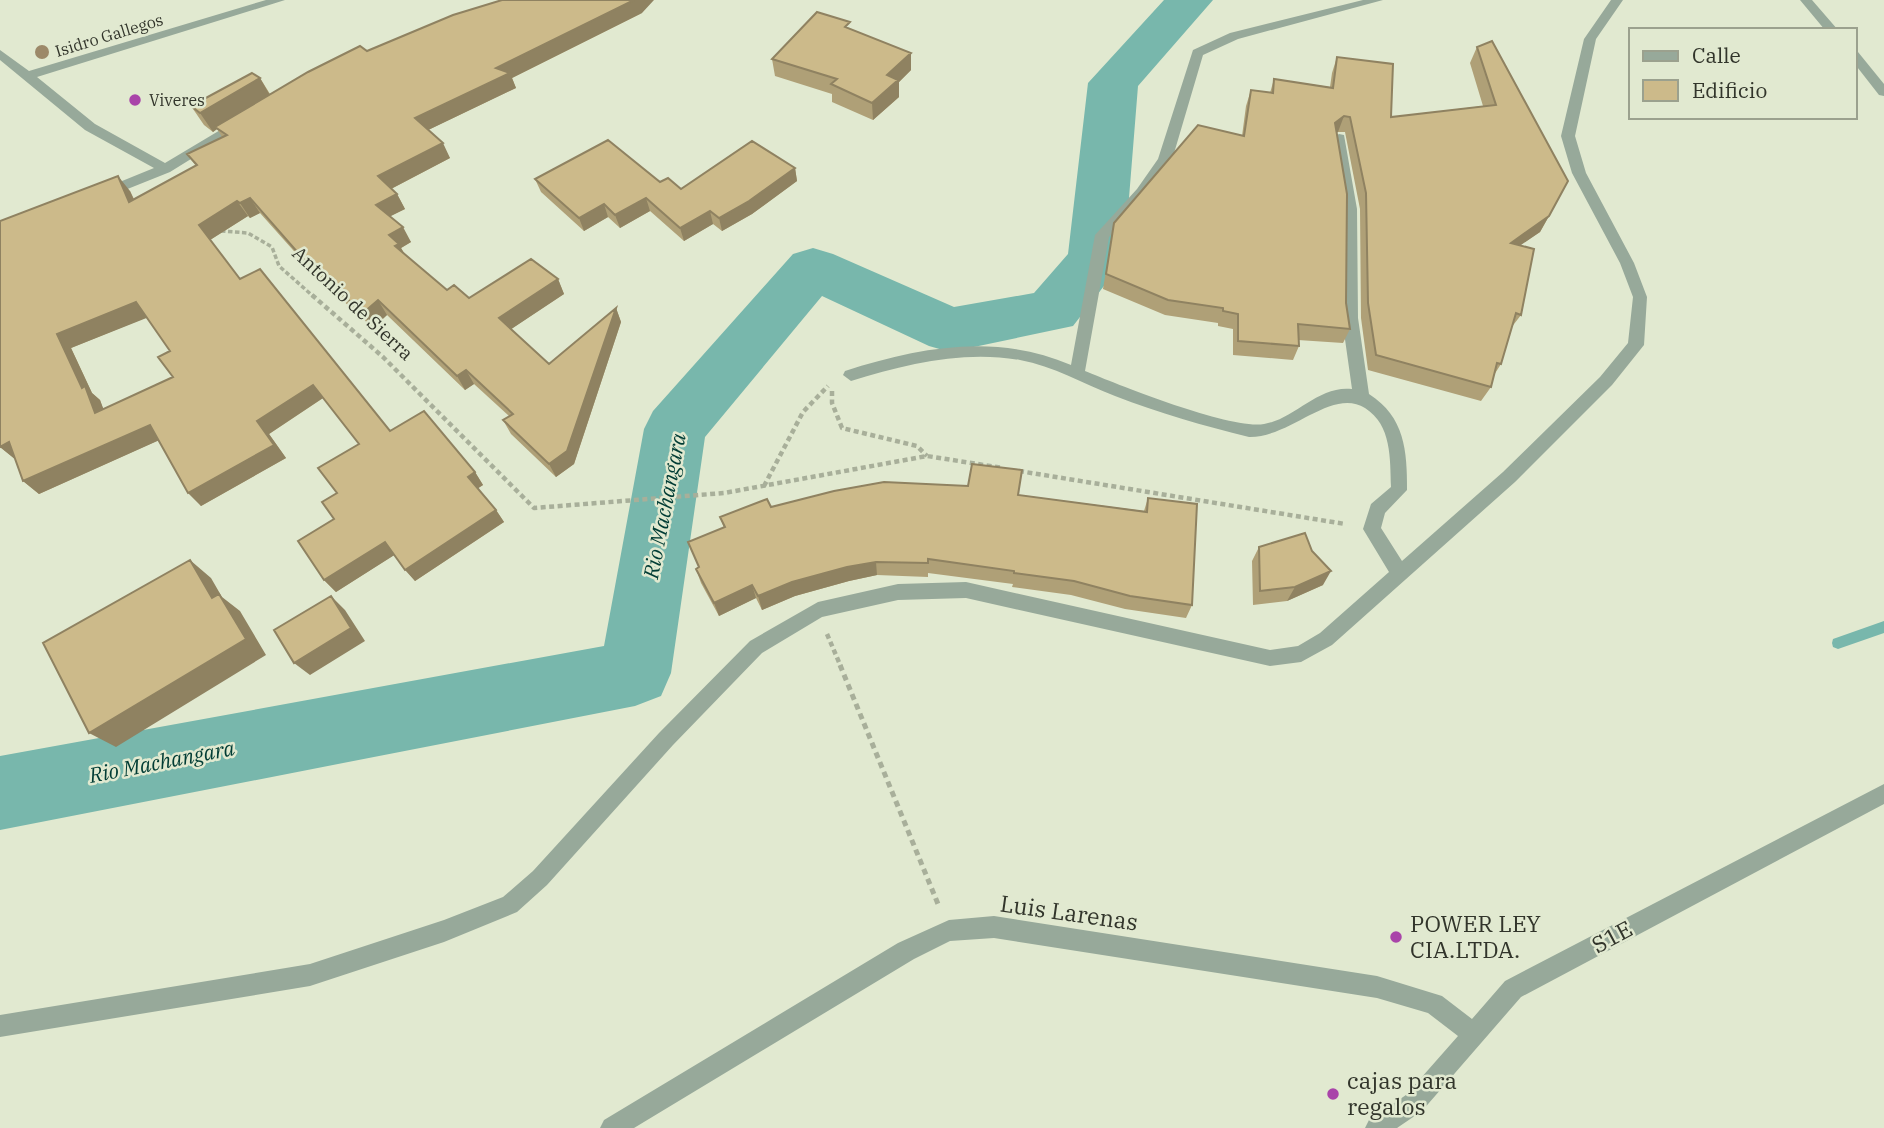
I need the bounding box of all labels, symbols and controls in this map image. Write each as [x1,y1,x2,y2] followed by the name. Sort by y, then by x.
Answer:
[53,9,165,61] street label: Isidro Gallegos
[1629,28,1856,119] legend
[1692,41,1741,69] text: Calle
[1692,76,1767,104] text: Edificio
[149,90,205,110] place label: Viveres
[127,92,143,108] marker: Viveres
[288,241,418,365] street label: Antonio de Sierra
[636,430,692,582] water label: Rio Machangara
[86,733,238,789] water label: Rio Machangara
[998,888,1140,937] street label: Luis Larenas
[1410,908,1541,964] place label: POWER LEY CIA.LTDA.
[1586,913,1637,959] street label: S1E
[1388,929,1404,945] marker: POWER LEY CIA.LTDA.
[1347,1065,1457,1121] place label: cajas para regalos
[1325,1086,1341,1102] marker: cajas para regalos

